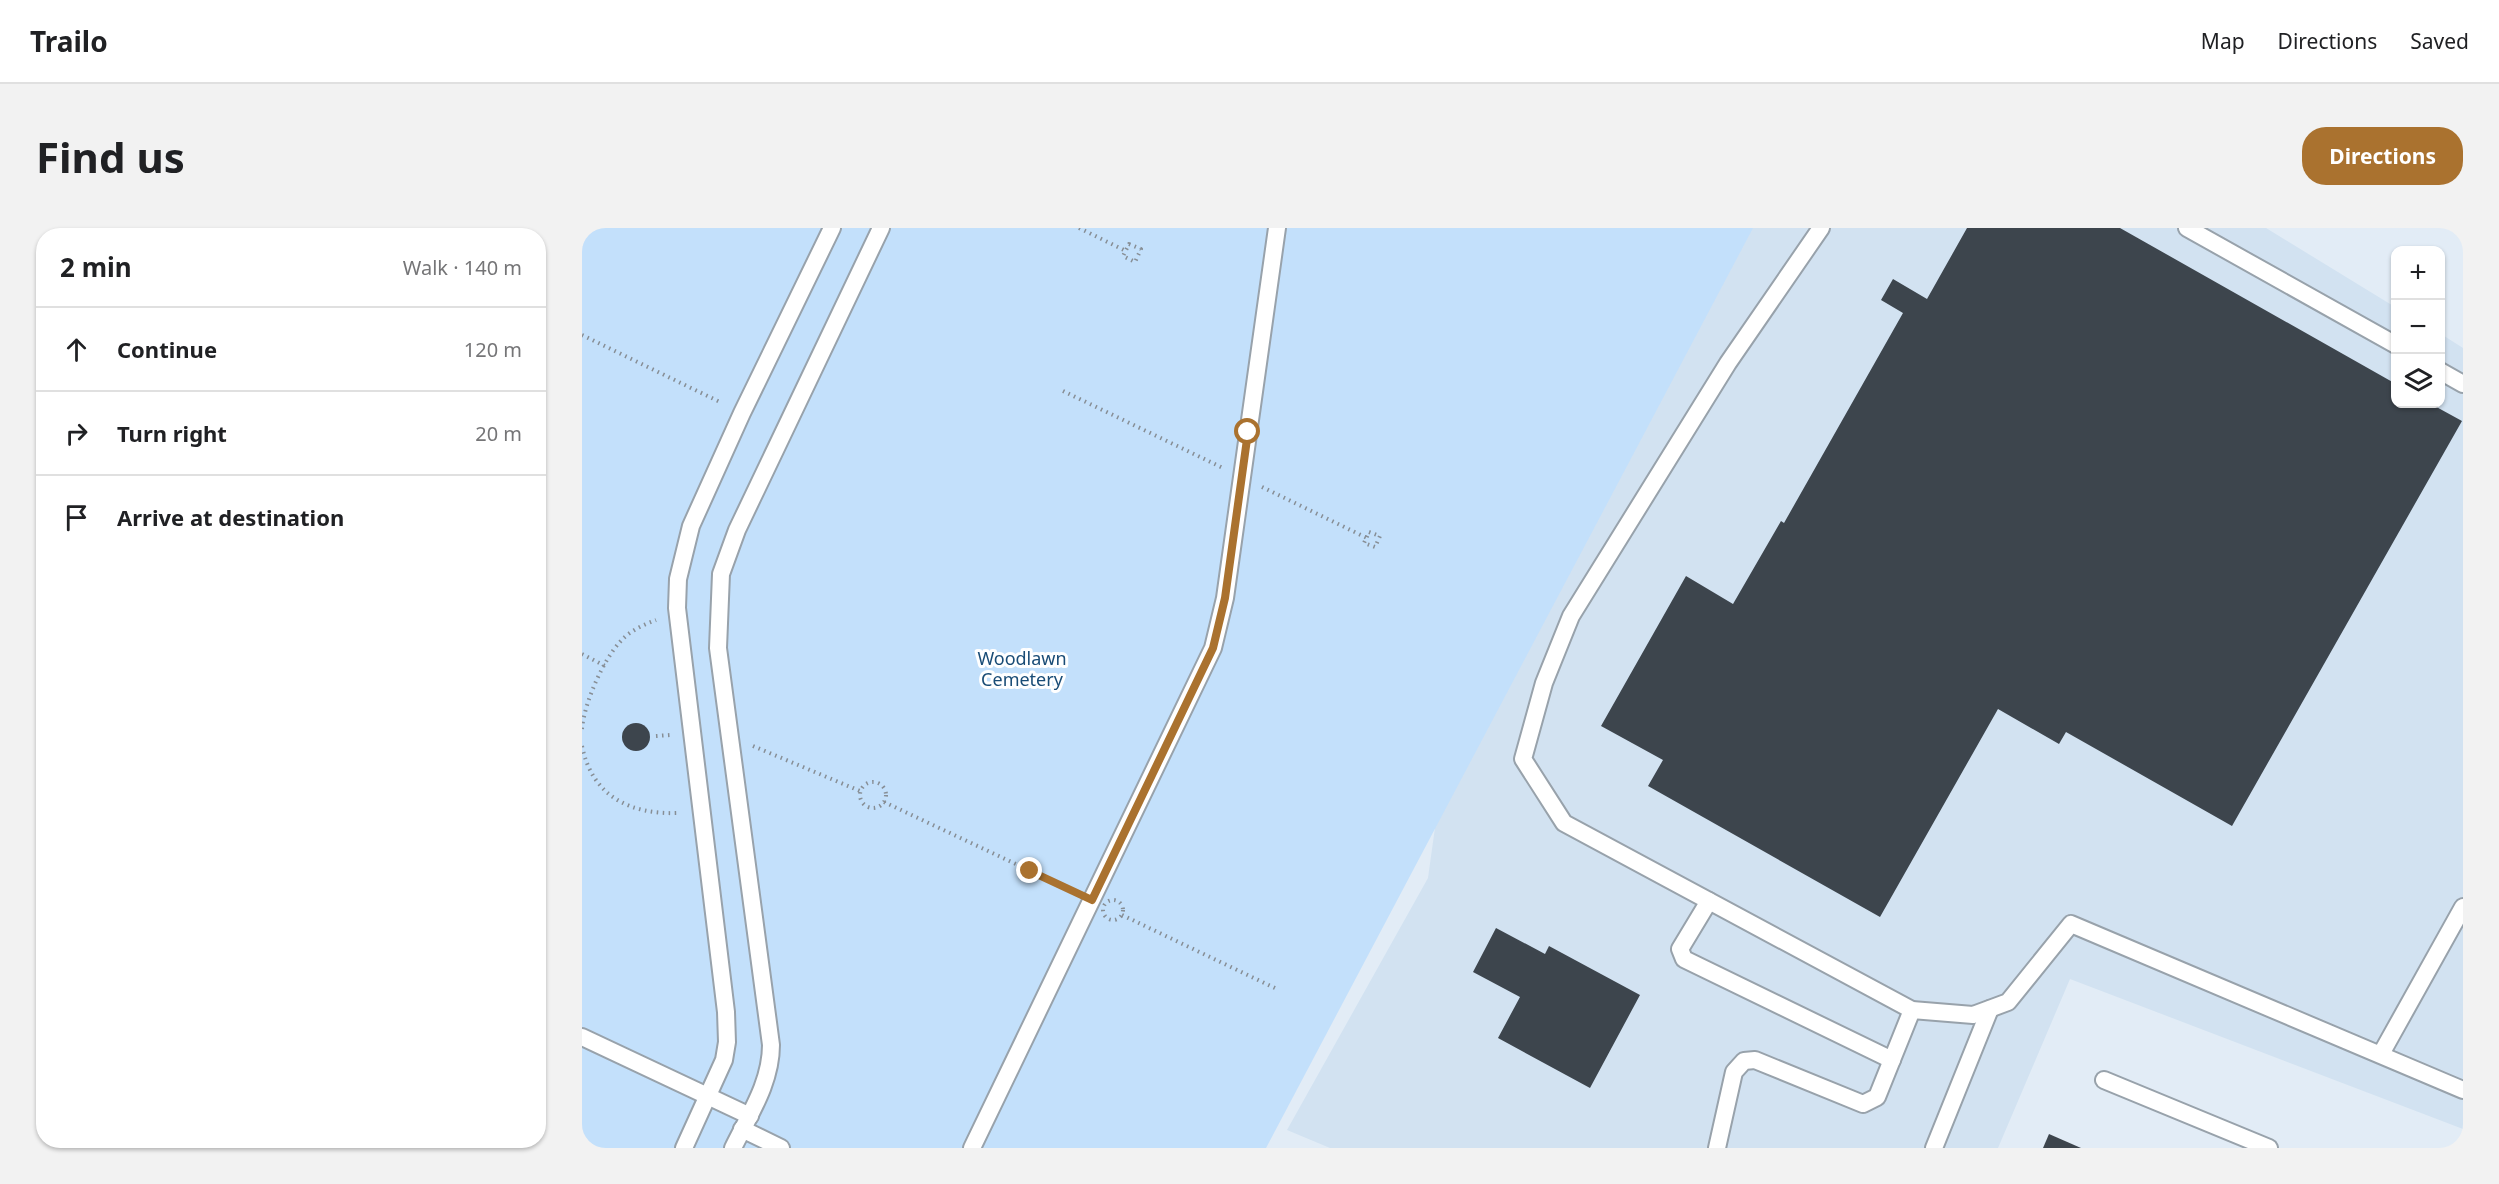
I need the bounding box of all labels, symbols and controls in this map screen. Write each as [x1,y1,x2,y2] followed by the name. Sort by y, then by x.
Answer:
[30,22,108,60] text: Trailo
[2201,27,2245,55] text: Map
[2278,27,2377,55] text: Directions
[2410,27,2469,55] text: Saved
[2302,127,2463,185] button: Directions
[36,128,185,185] text: Find us
[2391,246,2445,408] map controls
[2391,246,2445,300] button: +
[60,249,132,285] text: 2 min
[403,254,522,281] text: Walk · 140 m
[2391,300,2445,354] button: −
[60,333,93,366] icon: ahead
[117,334,217,364] text: Continue
[464,336,522,363] text: 120 m
[2391,354,2445,408] button: layers
[60,417,93,450] icon: right
[117,418,227,448] text: Turn right
[1234,418,1260,444] route start
[475,420,522,447] text: 20 m
[60,501,93,534] icon: arrive
[117,502,344,532] text: Arrive at destination
[977,646,1067,691] park label: Woodlawn Cemetery
[1016,857,1042,883] route end

